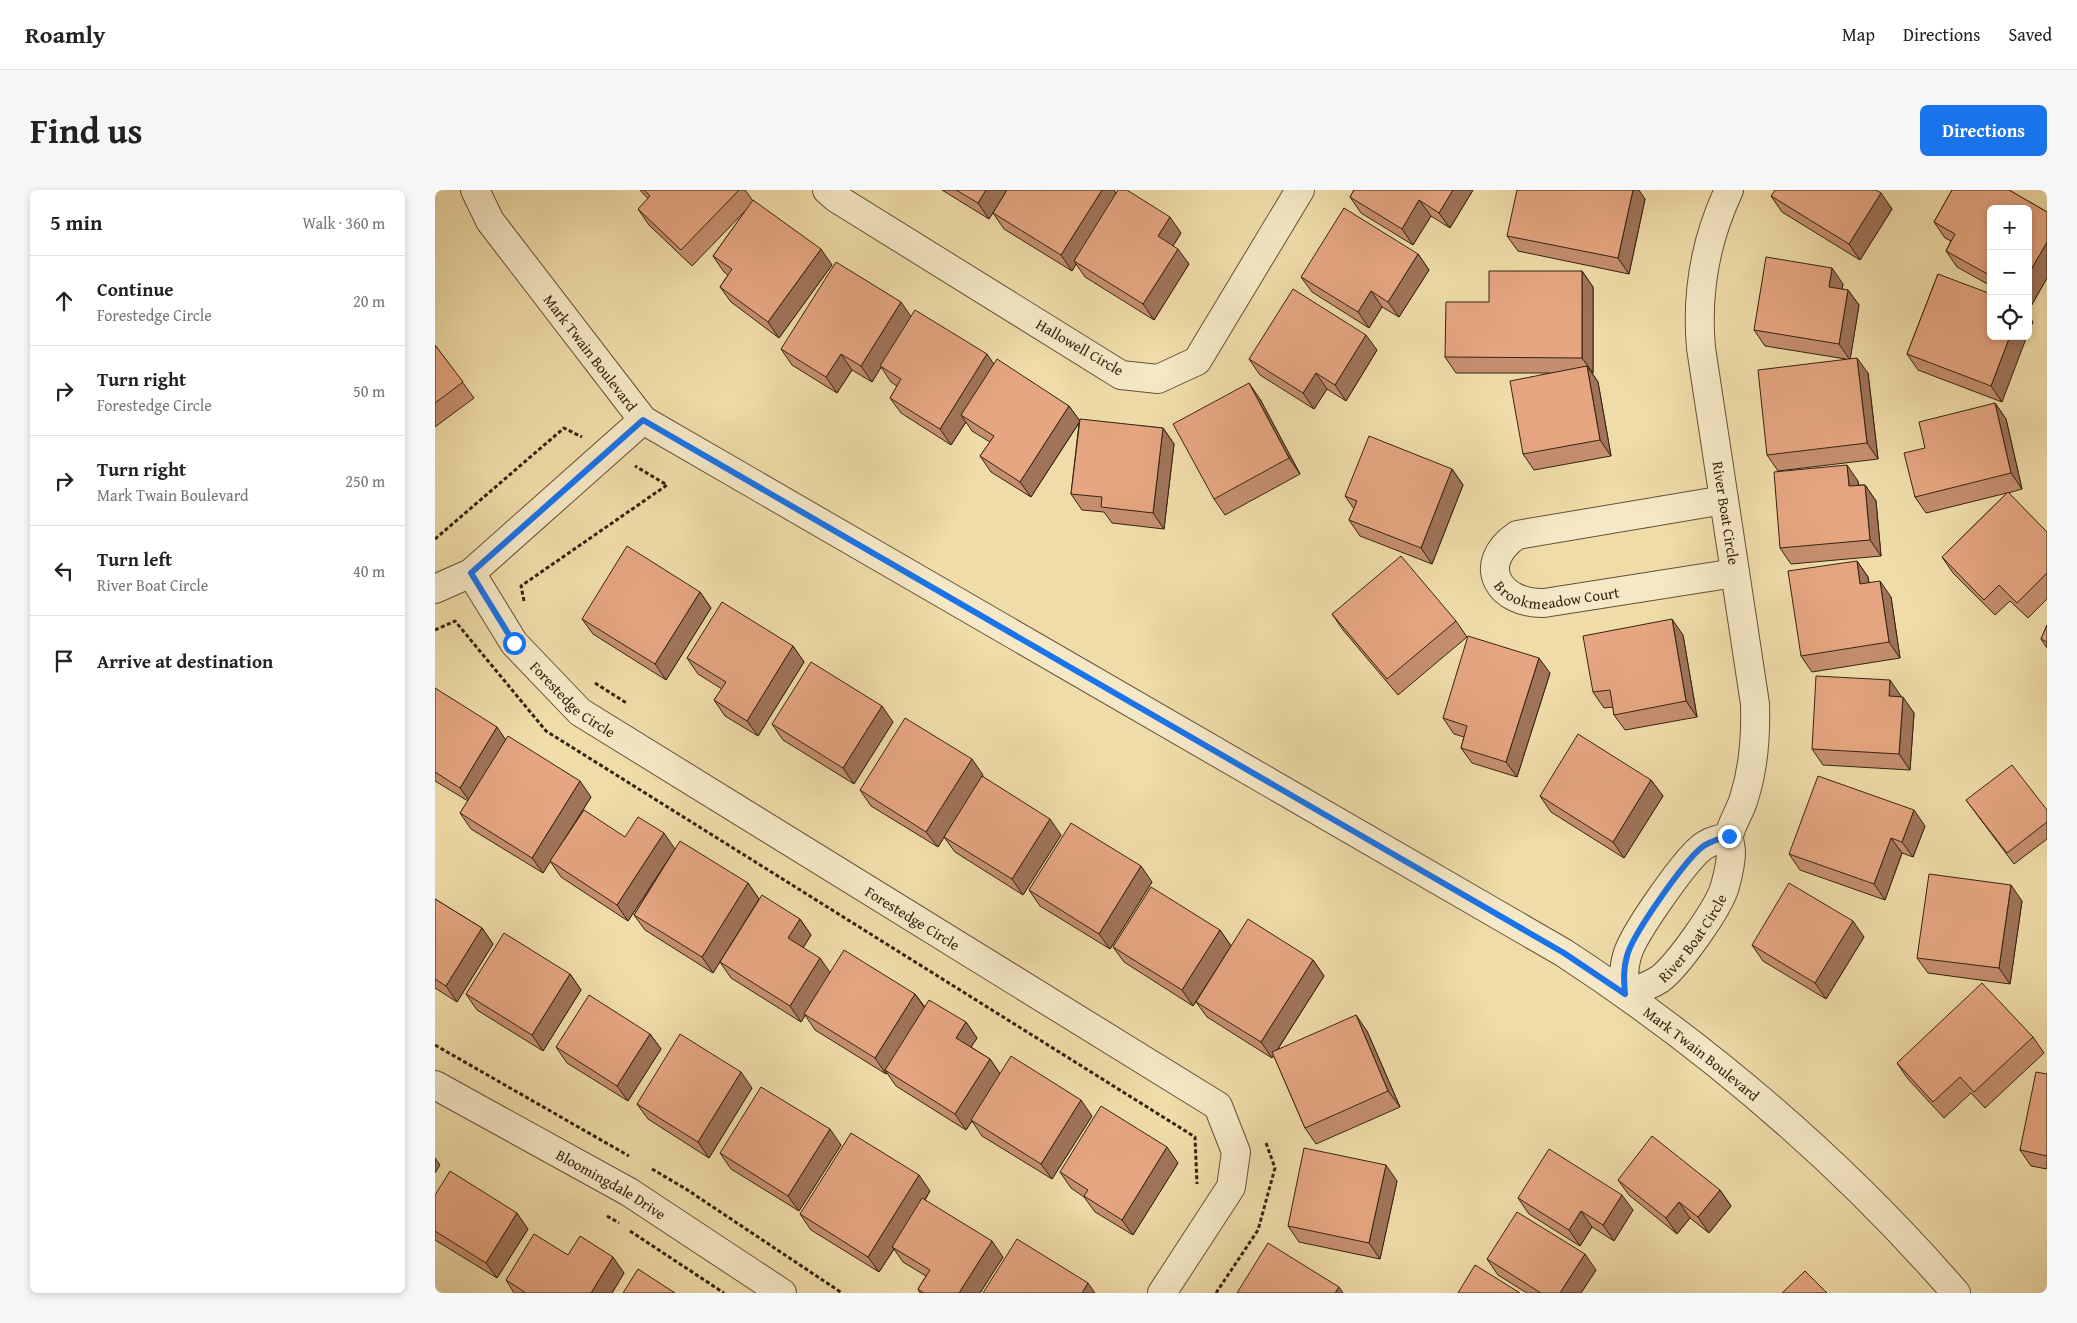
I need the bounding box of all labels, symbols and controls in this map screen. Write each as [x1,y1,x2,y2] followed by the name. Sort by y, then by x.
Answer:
[25,17,105,52] text: Roamly
[1842,21,1875,48] text: Map
[1903,21,1980,48] text: Directions
[2008,21,2052,48] text: Saved
[30,105,143,156] text: Find us
[1920,105,2047,156] button: Directions
[1987,205,2032,340] map controls
[1987,205,2032,250] button: +
[50,207,102,238] text: 5 min
[302,211,385,235] text: Walk · 360 m
[1987,250,2032,295] button: −
[97,275,174,303] text: Continue
[50,287,78,315] icon: ahead
[353,289,385,313] text: 20 m
[539,289,643,415] street label: Mark Twain Boulevard
[1987,295,2032,340] button: locate
[97,303,212,327] text: Forestedge Circle
[1032,313,1128,381] street label: Hallowell Circle
[97,365,186,393] text: Turn right
[50,377,78,405] icon: right
[353,379,385,403] text: 50 m
[97,393,212,417] text: Forestedge Circle
[97,455,186,483] text: Turn right
[1707,460,1745,566] street label: River Boat Circle
[50,467,78,495] icon: right
[345,469,385,493] text: 250 m
[97,483,249,507] text: Mark Twain Boulevard
[97,545,172,573] text: Turn left
[50,557,78,585] icon: left
[353,559,385,583] text: 40 m
[97,573,208,597] text: River Boat Circle
[1490,576,1621,614] street label: Brookmeadow Court
[503,632,526,655] route start
[50,647,78,675] icon: arrive
[97,647,273,675] text: Arrive at destination
[526,656,620,742] street label: Forestedge Circle
[1718,825,1741,848] route end
[862,880,964,955] street label: Forestedge Circle
[1653,890,1731,987] street label: River Boat Circle
[1639,1001,1764,1105] street label: Mark Twain Boulevard
[553,1143,670,1224] street label: Bloomingdale Drive

